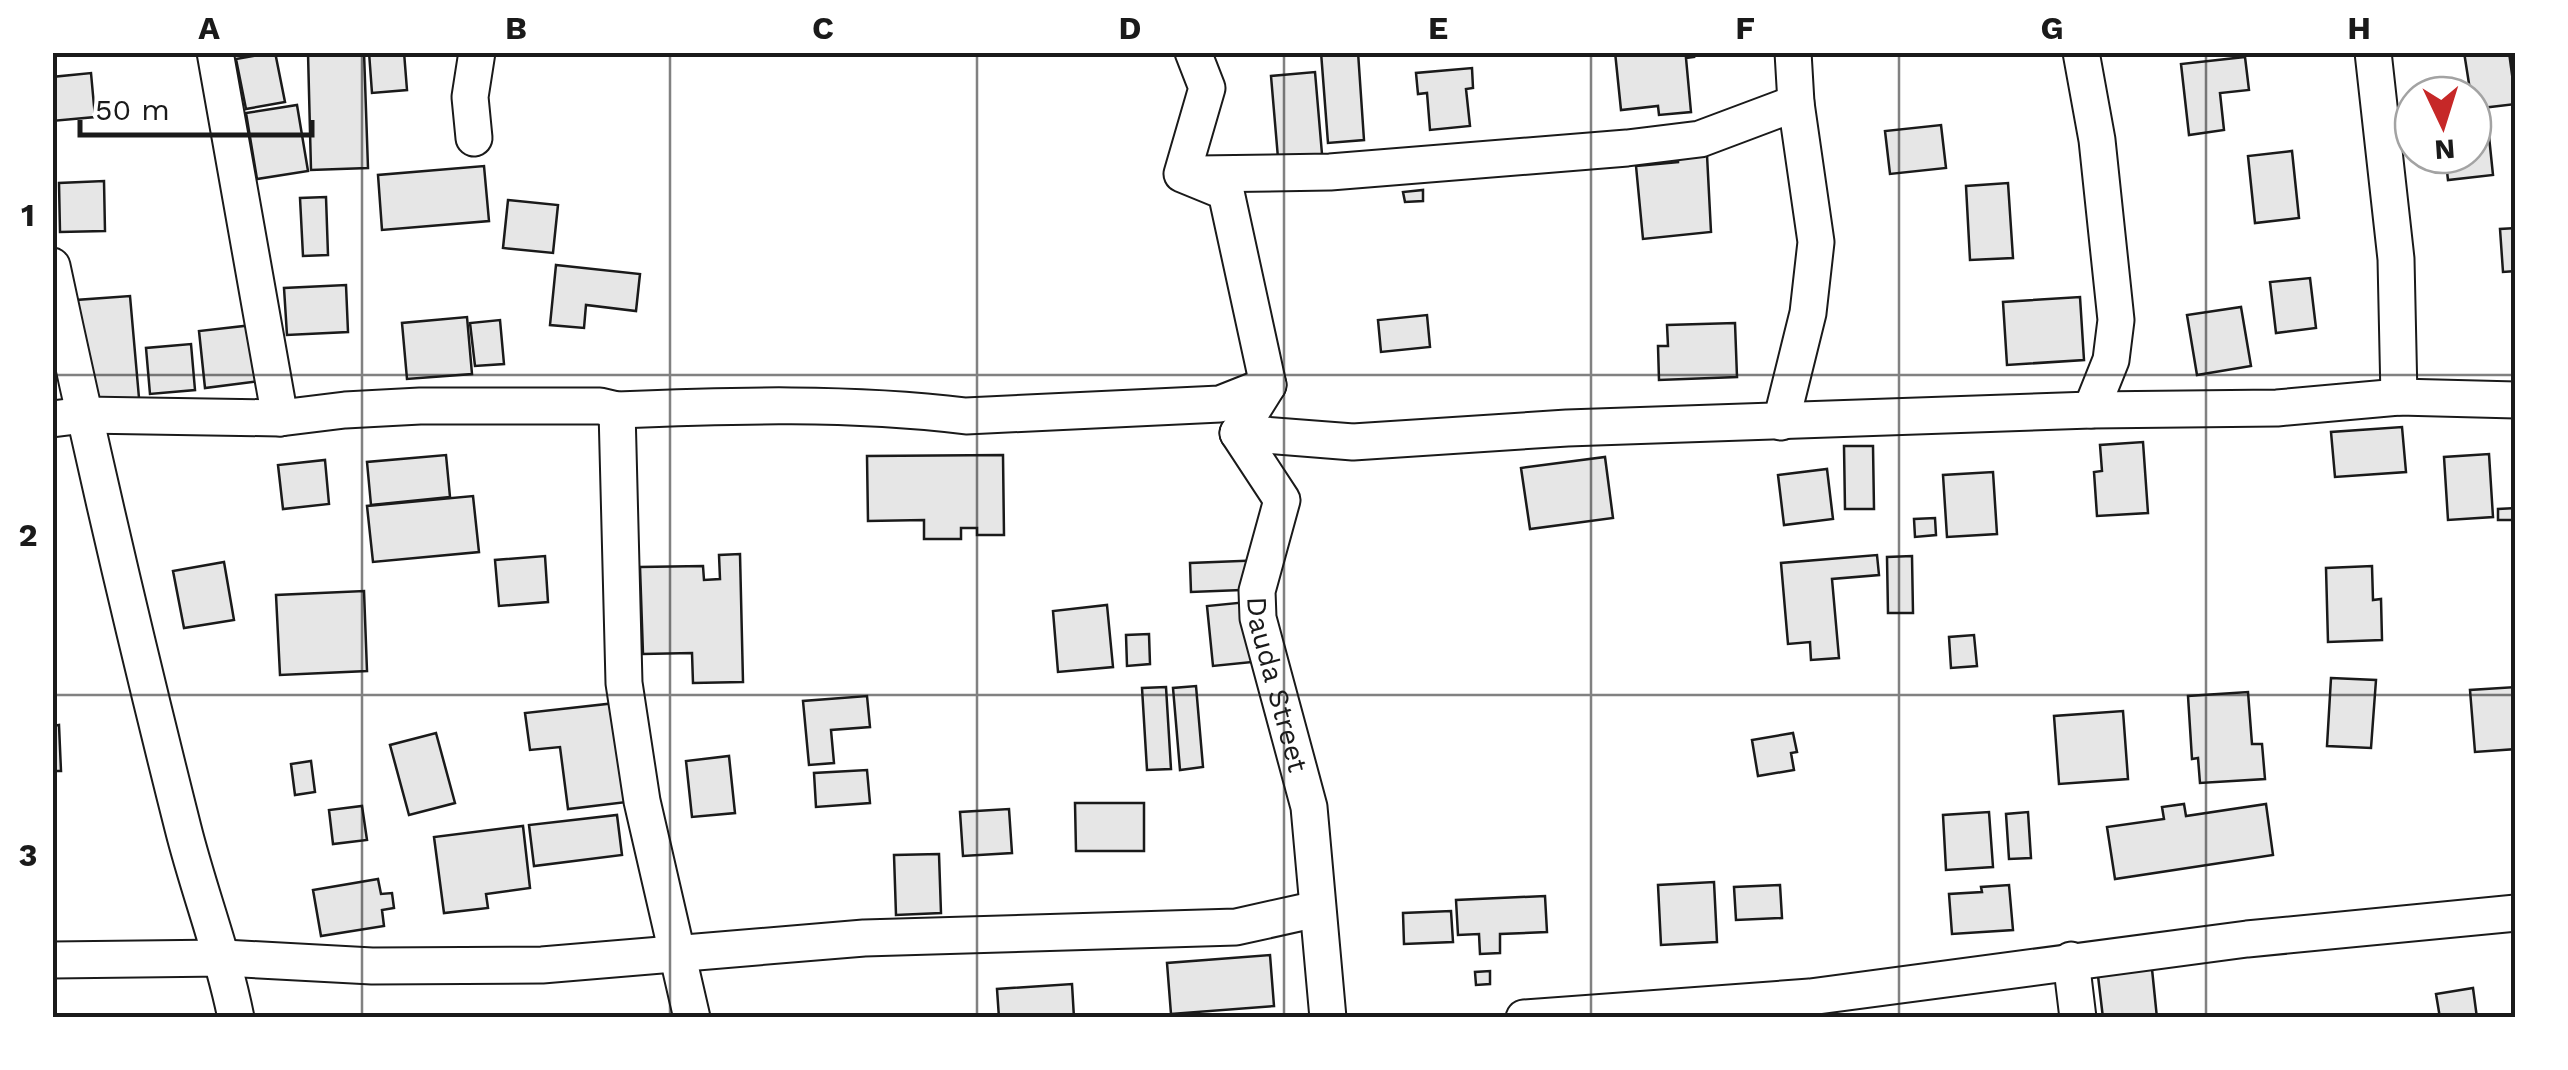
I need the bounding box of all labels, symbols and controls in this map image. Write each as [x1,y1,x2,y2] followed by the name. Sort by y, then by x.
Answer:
[198,9,220,47] text: A
[505,9,527,47] text: B
[812,9,834,47] text: C
[1119,9,1141,47] text: D
[1428,9,1448,47] text: E
[1735,9,1755,47] text: F
[2040,9,2064,47] text: G
[2347,9,2371,47] text: H
[80,75,312,137] scale bar
[2393,75,2493,175] north arrow
[95,92,170,127] text: 50 m
[2433,132,2456,167] text: N
[21,196,35,234] text: 1
[18,516,38,554] text: 2
[1241,596,1315,776] street label: Dauda Street
[19,836,37,874] text: 3

